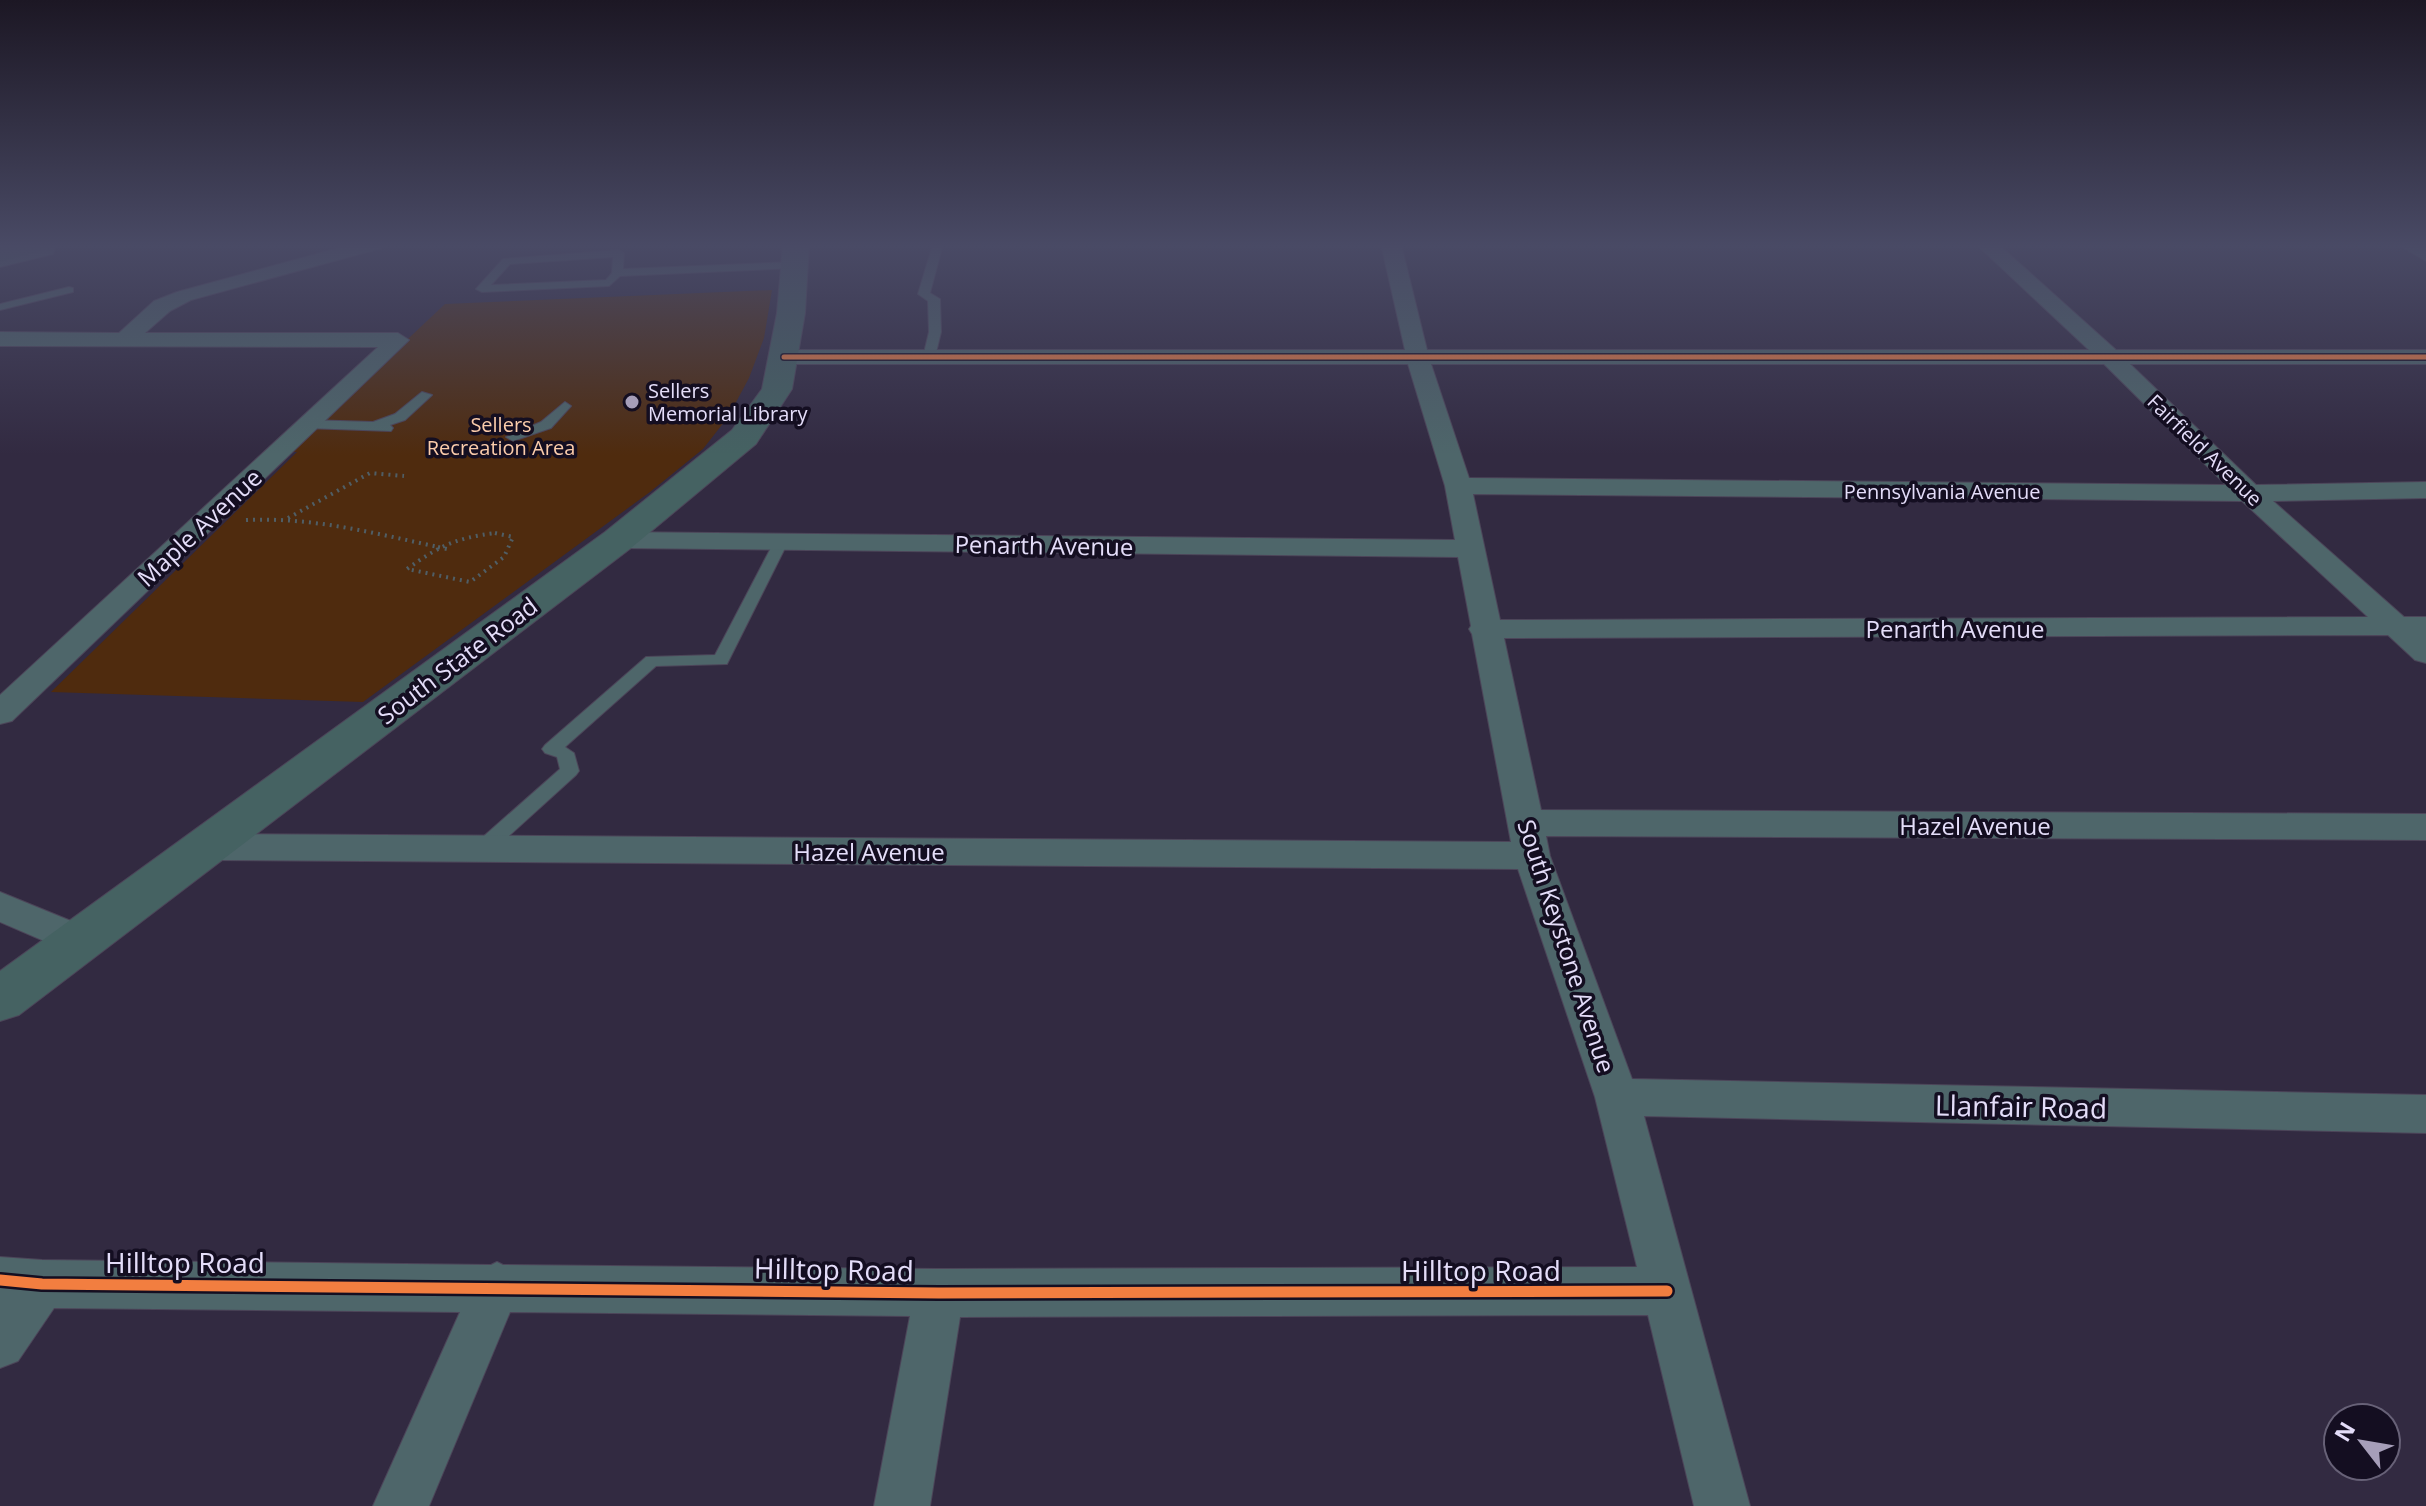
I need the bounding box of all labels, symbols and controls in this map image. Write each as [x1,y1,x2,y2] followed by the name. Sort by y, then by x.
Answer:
[648,377,809,427] place label: Sellers Memorial Library
[2142,388,2268,512] street label: Fairfield Avenue
[623,393,641,411] marker: Sellers Memorial Library
[427,411,575,461] park label: Sellers Recreation Area
[130,461,268,593] street label: Maple Avenue
[1844,478,2040,505] street label: Pennsylvania Avenue
[954,527,1134,563] street label: Penarth Avenue
[370,589,544,731] street label: South State Road
[1866,612,2044,645] street label: Penarth Avenue
[1899,809,2051,842] street label: Hazel Avenue
[1510,815,1624,1077] street label: South Keystone Avenue
[793,835,945,868] street label: Hazel Avenue
[1935,1086,2107,1126] street label: Llanfair Road
[105,1243,265,1281] street label: Hilltop Road
[754,1249,914,1289] street label: Hilltop Road
[1401,1251,1561,1289] street label: Hilltop Road
[2322,1402,2402,1482] north arrow
[2327,1416,2361,1447] text: N

